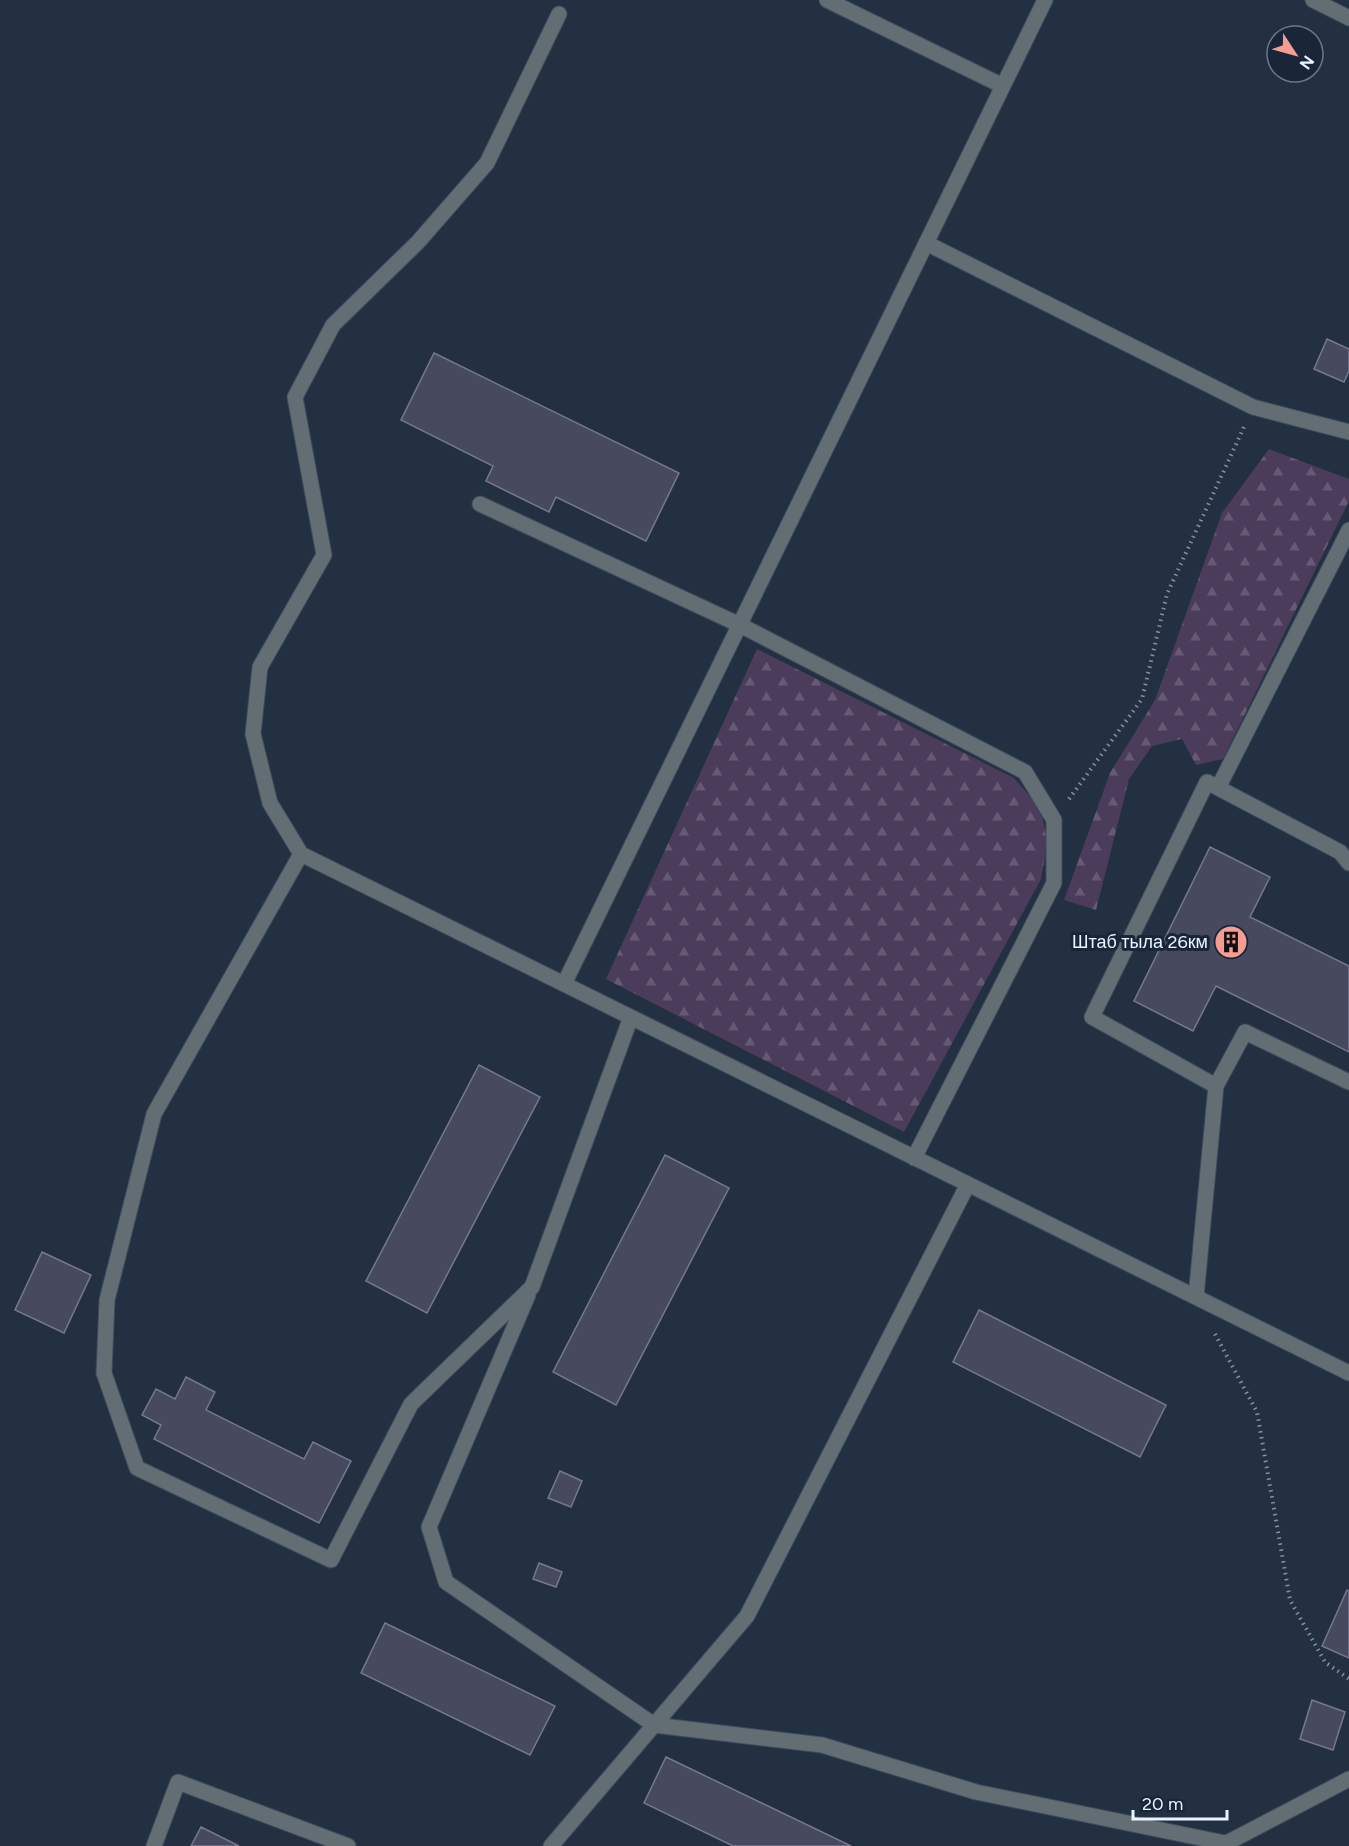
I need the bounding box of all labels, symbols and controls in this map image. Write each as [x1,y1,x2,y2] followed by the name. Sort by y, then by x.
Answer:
[1265,24,1325,84] north arrow
[1295,52,1318,73] text: N
[1213,924,1249,960] building icon: Штаб тыла 26км
[1072,931,1208,953] place label: Штаб тыла 26км
[1133,1783,1228,1821] scale bar
[1142,1793,1183,1815] text: 20 m

